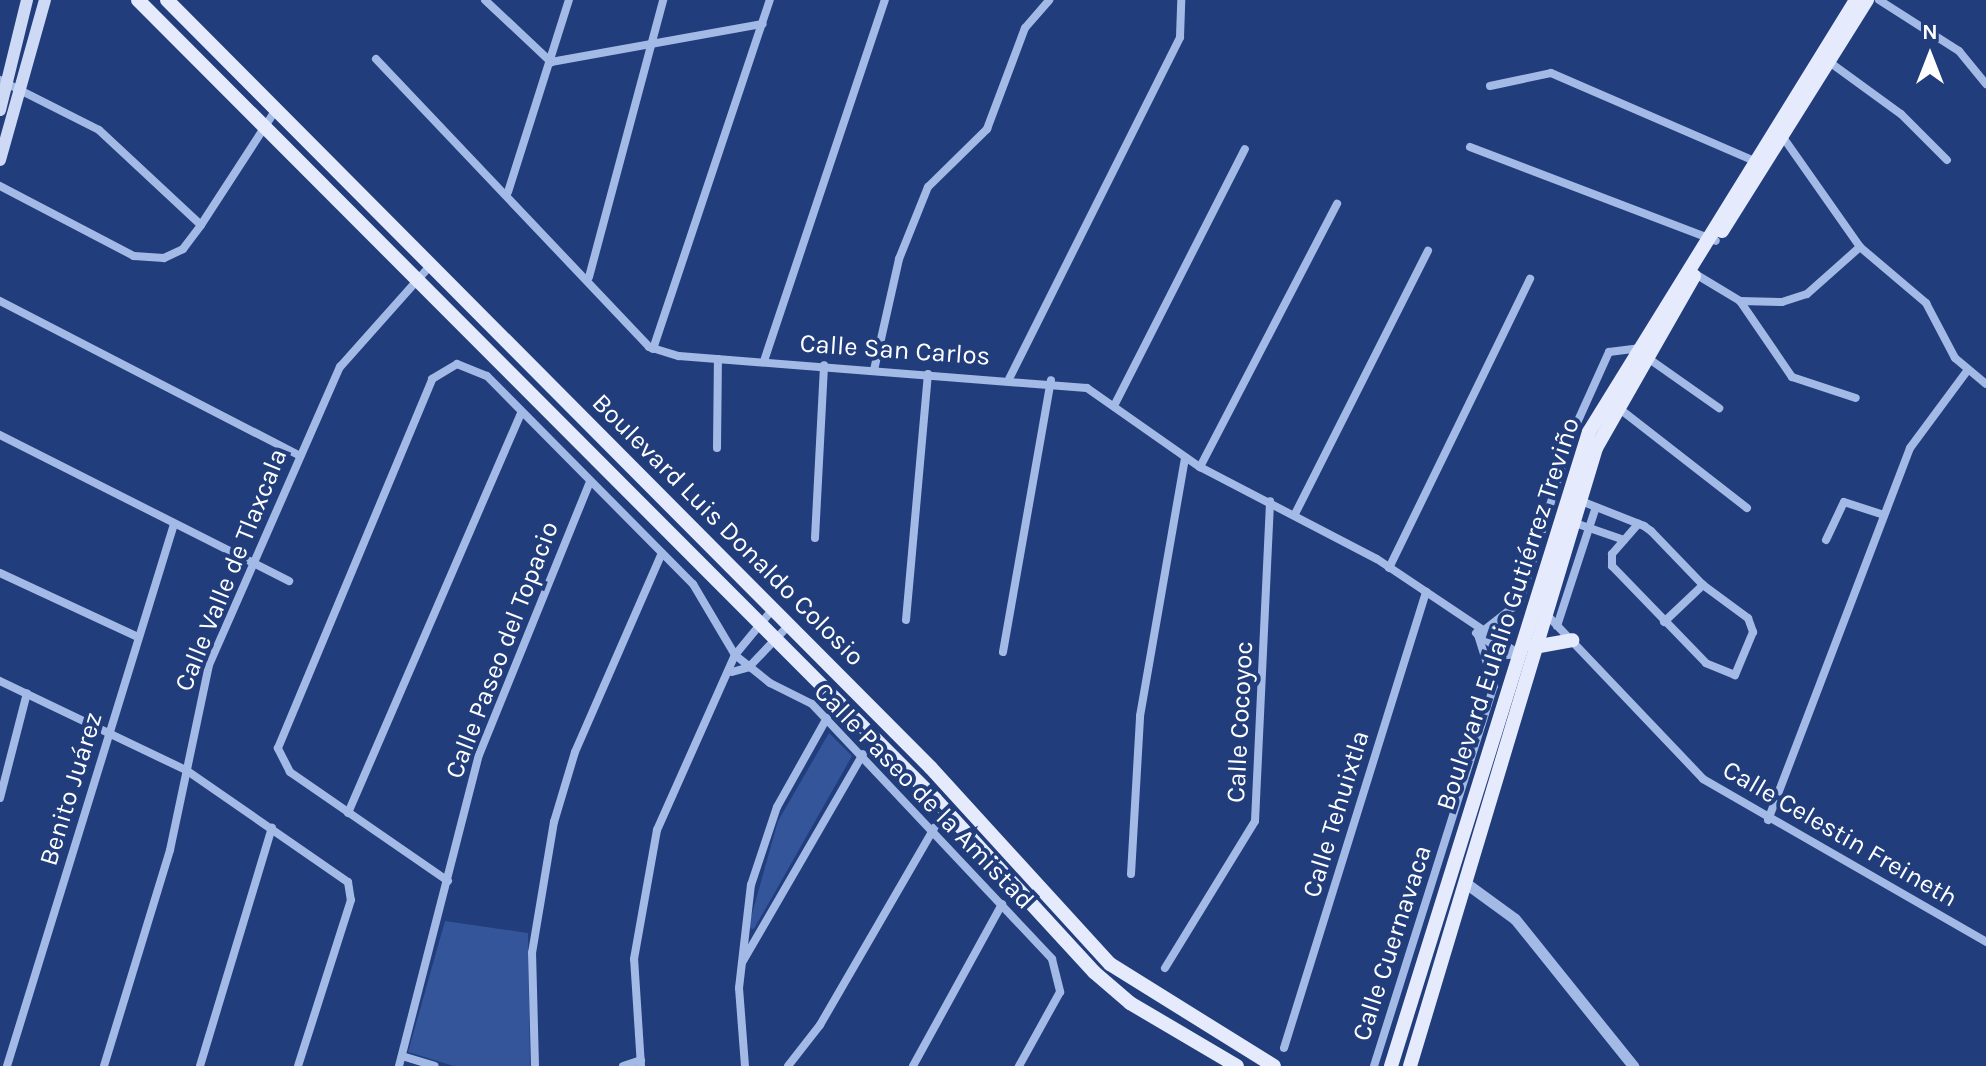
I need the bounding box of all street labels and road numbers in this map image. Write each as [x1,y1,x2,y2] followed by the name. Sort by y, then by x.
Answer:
[799,328,991,372] street label: Calle San Carlos
[585,387,871,673] street label: Boulevard Luis Donaldo Colosio
[1430,414,1586,814] street label: Boulevard Eulalio Gutiérrez Treviño
[168,444,294,696] street label: Calle Valle de Tlaxcala
[439,517,565,783] street label: Calle Paseo del Topacio
[1220,640,1260,804] street label: Calle Cocoyoc
[807,676,1041,916] street label: Calle Paseo de la Amistad
[33,709,109,869] street label: Benito Juárez
[1296,727,1376,901] street label: Calle Tehuixtla
[1717,754,1963,914] street label: Calle Celestin Freineth
[1346,841,1438,1045] street label: Calle Cuernavaca

